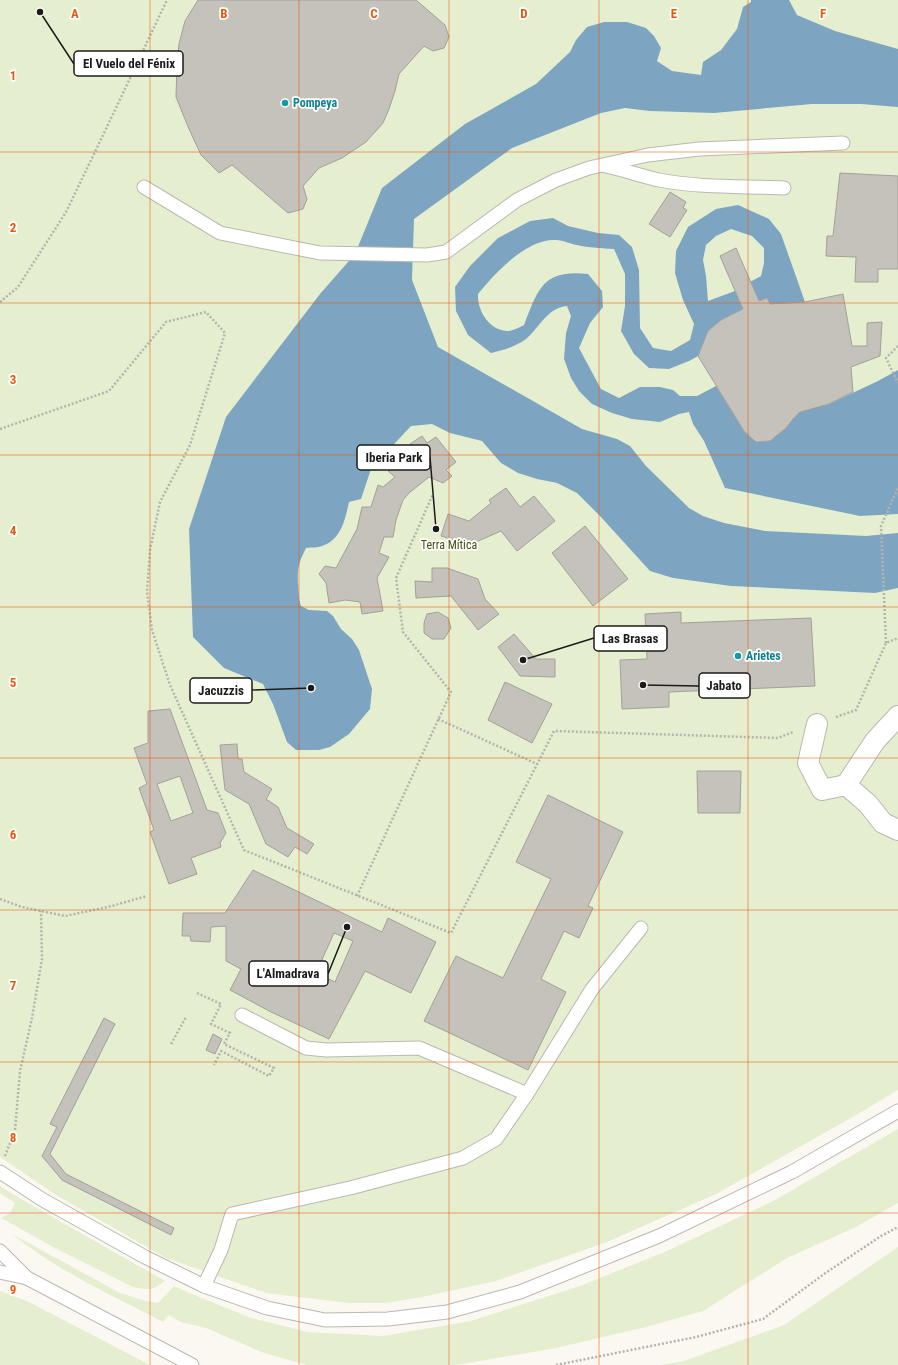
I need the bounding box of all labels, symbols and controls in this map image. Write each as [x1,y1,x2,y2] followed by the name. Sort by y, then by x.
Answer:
[71,6,79,21] text: A
[220,6,228,21] text: B
[370,6,378,21] text: C
[520,6,528,21] text: D
[671,6,678,21] text: E
[820,6,826,21] text: F
[74,51,183,76] callout: El Vuelo del Fénix
[83,56,175,71] text: El Vuelo del Fénix
[10,68,16,83] text: 1
[293,96,337,110] place label: Pompeya
[280,98,290,108] marker: Pompeya
[10,220,17,235] text: 2
[10,372,16,387] text: 3
[357,445,430,470] callout: Iberia Park
[366,450,423,465] text: Iberia Park
[10,523,17,538] text: 4
[421,538,477,552] park label: Terra Mítica
[594,626,667,651] callout: Las Brasas
[602,631,658,646] text: Las Brasas
[746,649,781,663] place label: Arietes
[733,651,743,661] marker: Arietes
[699,673,750,698] callout: Jabato
[10,675,17,690] text: 5
[190,678,252,703] callout: Jacuzzis
[706,678,742,693] text: Jabato
[198,683,244,698] text: Jacuzzis
[10,827,17,842] text: 6
[249,961,328,986] callout: L'Almadrava
[257,966,319,981] text: L'Almadrava
[10,978,17,993] text: 7
[10,1130,16,1145] text: 8
[10,1282,16,1297] text: 9

